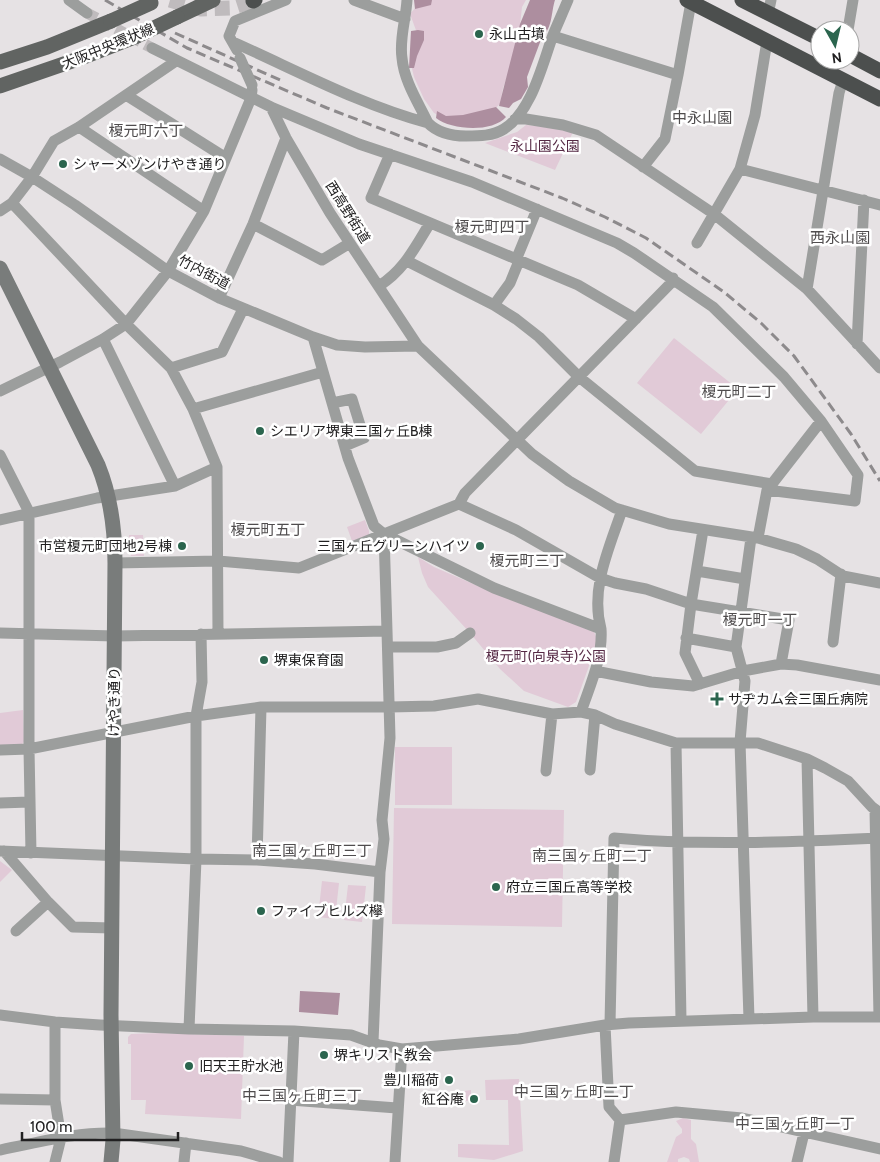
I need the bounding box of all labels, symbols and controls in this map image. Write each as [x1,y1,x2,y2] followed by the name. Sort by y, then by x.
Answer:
[59,19,157,73] street label: 大阪中央環状線
[810,20,860,70] north arrow
[489,25,545,43] place label: 永山古墳
[473,28,485,40] marker: 永山古墳
[831,48,843,67] text: N
[672,109,732,127] district label: 中永山園
[108,122,184,140] district label: 榎元町六丁
[510,137,580,155] park label: 永山園公園
[73,155,226,173] place label: シャーメゾンけやき通り
[57,158,69,170] marker: シャーメゾンけやき通り
[322,178,374,246] street label: 西高野街道
[454,218,530,236] district label: 榎元町四丁
[810,229,870,247] district label: 西永山園
[175,251,233,293] street label: 竹内街道
[701,383,777,401] district label: 榎元町二丁
[270,422,432,440] place label: シエリア堺東三国ヶ丘B棟
[254,425,266,437] marker: シエリア堺東三国ヶ丘B棟
[230,521,306,539] district label: 榎元町五丁
[39,537,172,555] place label: 市営榎元町団地2号棟
[317,537,470,555] place label: 三国ヶ丘グリーンハイツ
[176,540,188,552] marker: 市営榎元町団地2号棟
[474,540,486,552] marker: 三国ヶ丘グリーンハイツ
[489,552,565,570] district label: 榎元町三丁
[722,611,798,629] district label: 榎元町一丁
[486,647,606,665] park label: 榎元町(向泉寺)公園
[274,651,344,669] place label: 堺東保育園
[258,654,270,666] marker: 堺東保育園
[104,667,124,737] street label: けやき通り
[728,690,868,708] place label: サヂカム会三国丘病院
[710,692,724,706] marker: サヂカム会三国丘病院
[252,842,372,860] district label: 南三国ヶ丘町三丁
[532,847,652,865] district label: 南三国ヶ丘町二丁
[506,878,632,896] place label: 府立三国丘高等学校
[490,881,502,893] marker: 府立三国丘高等学校
[271,902,383,920] place label: ファイブヒルズ欅
[255,905,267,917] marker: ファイブヒルズ欅
[334,1046,432,1064] place label: 堺キリスト教会
[318,1049,330,1061] marker: 堺キリスト教会
[199,1057,283,1075] place label: 旧天王貯水池
[183,1060,195,1072] marker: 旧天王貯水池
[383,1071,439,1089] place label: 豊川稲荷
[443,1074,455,1086] marker: 豊川稲荷
[514,1083,634,1101] district label: 中三国ヶ丘町二丁
[242,1087,362,1105] district label: 中三国ヶ丘町三丁
[422,1090,464,1108] place label: 紅谷庵
[468,1093,480,1105] marker: 紅谷庵
[22,1110,179,1142] scale bar
[735,1115,855,1133] district label: 中三国ヶ丘町一丁
[30,1118,72,1136] text: 100 m

